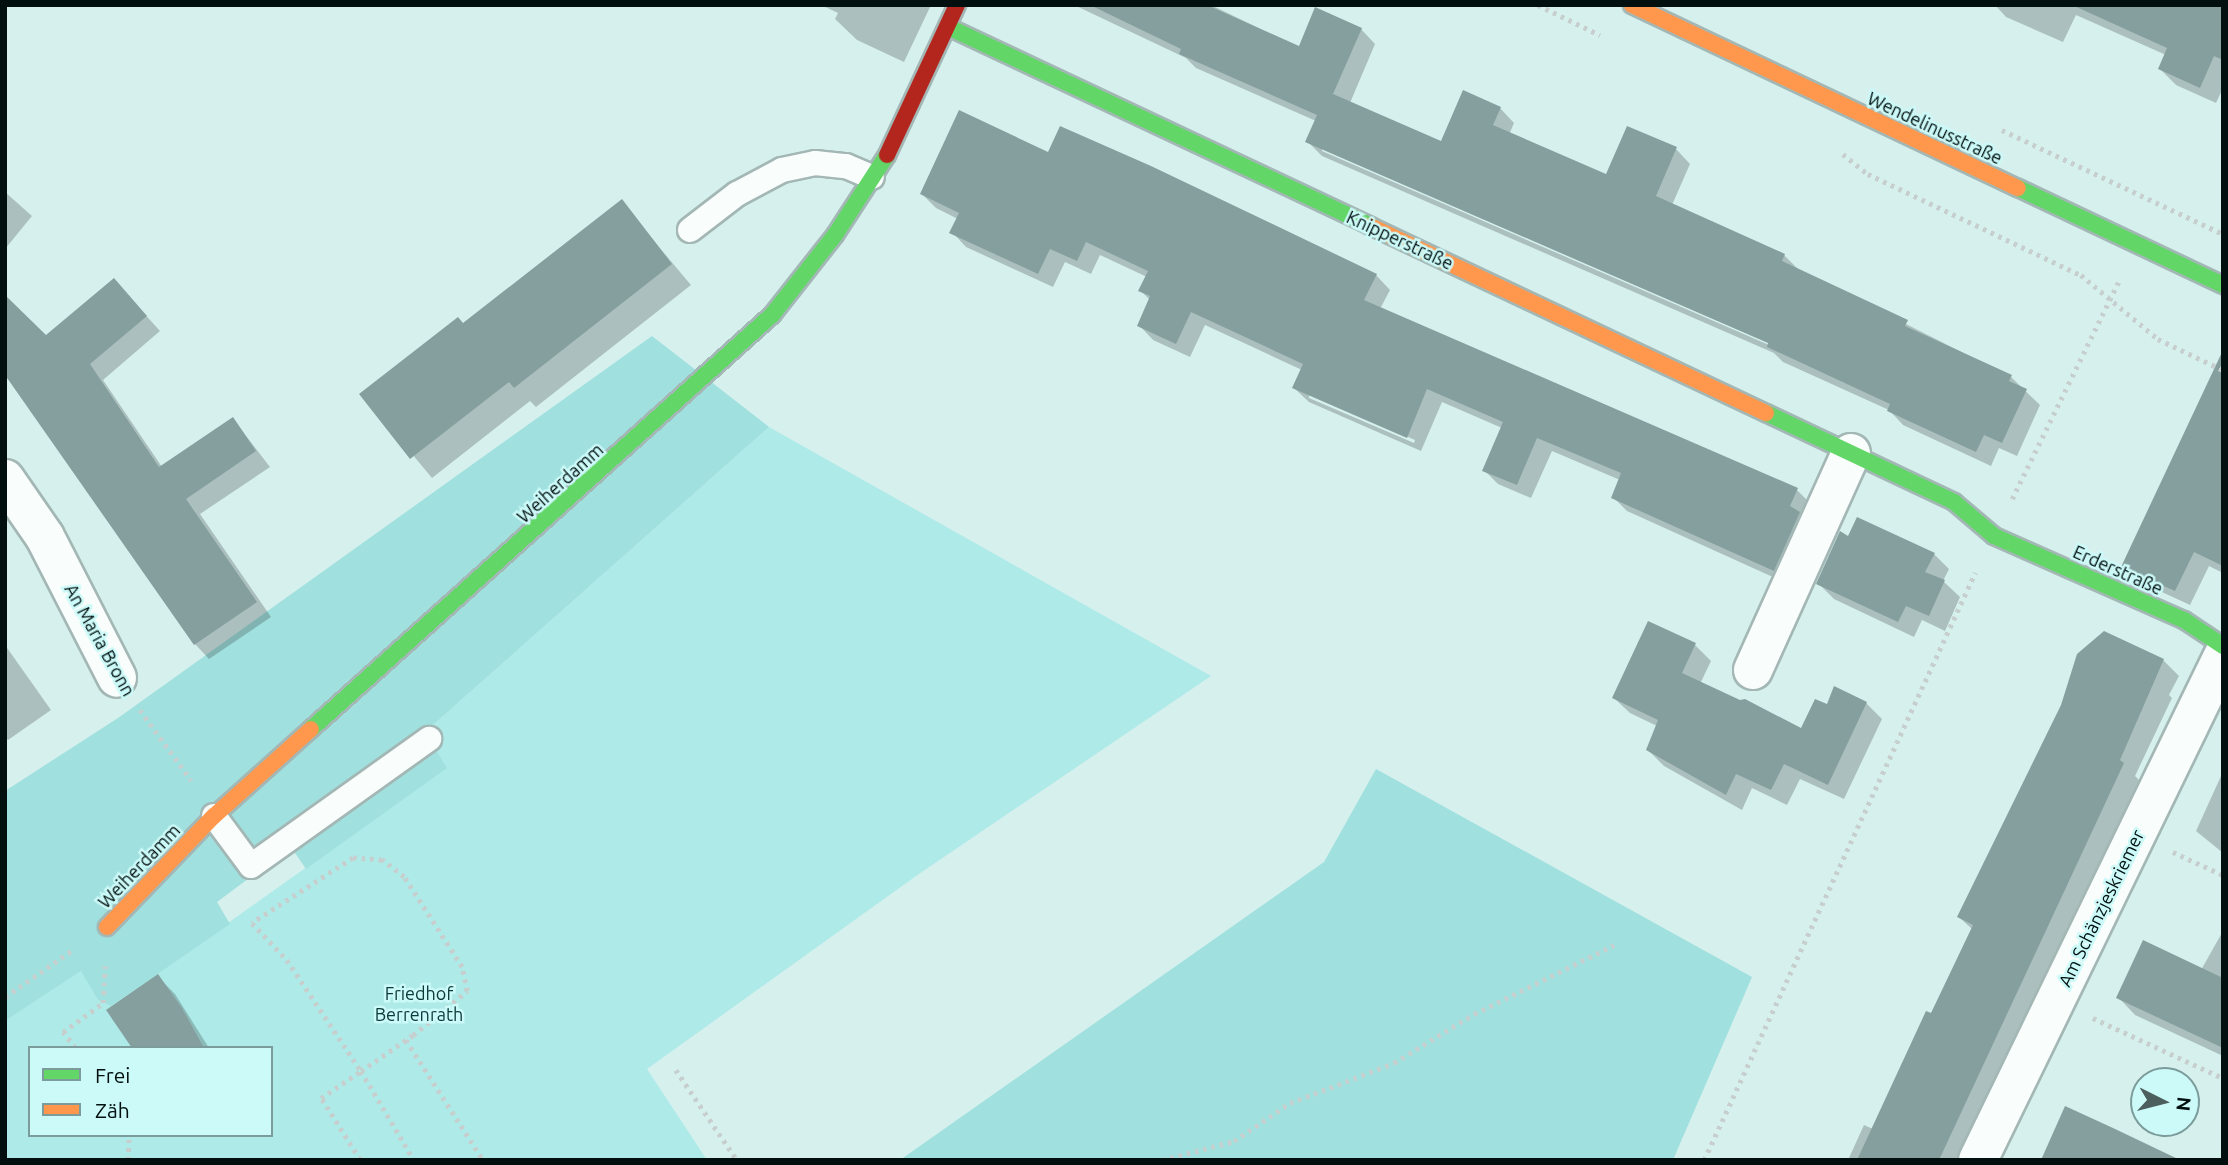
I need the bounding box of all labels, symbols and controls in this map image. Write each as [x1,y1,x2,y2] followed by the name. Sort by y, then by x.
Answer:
[1864,87,2006,169] street label: Wendelinusstraße
[1343,206,1457,274] street label: Knipperstraße
[512,439,608,527] street label: Weiherdamm
[2070,541,2166,599] street label: Erderstraße
[60,580,140,700] street label: An Maria Bronn
[94,819,184,913] street label: Weiherdamm
[2054,826,2148,990] street label: Am Schänzjeskriemer
[375,983,463,1026] park label: Friedhof Berrenrath
[28,1046,273,1137] legend
[95,1063,130,1087] text: Frei
[2130,1067,2200,1137] north arrow
[2172,1096,2196,1112] text: N
[95,1098,130,1122] text: Zäh

